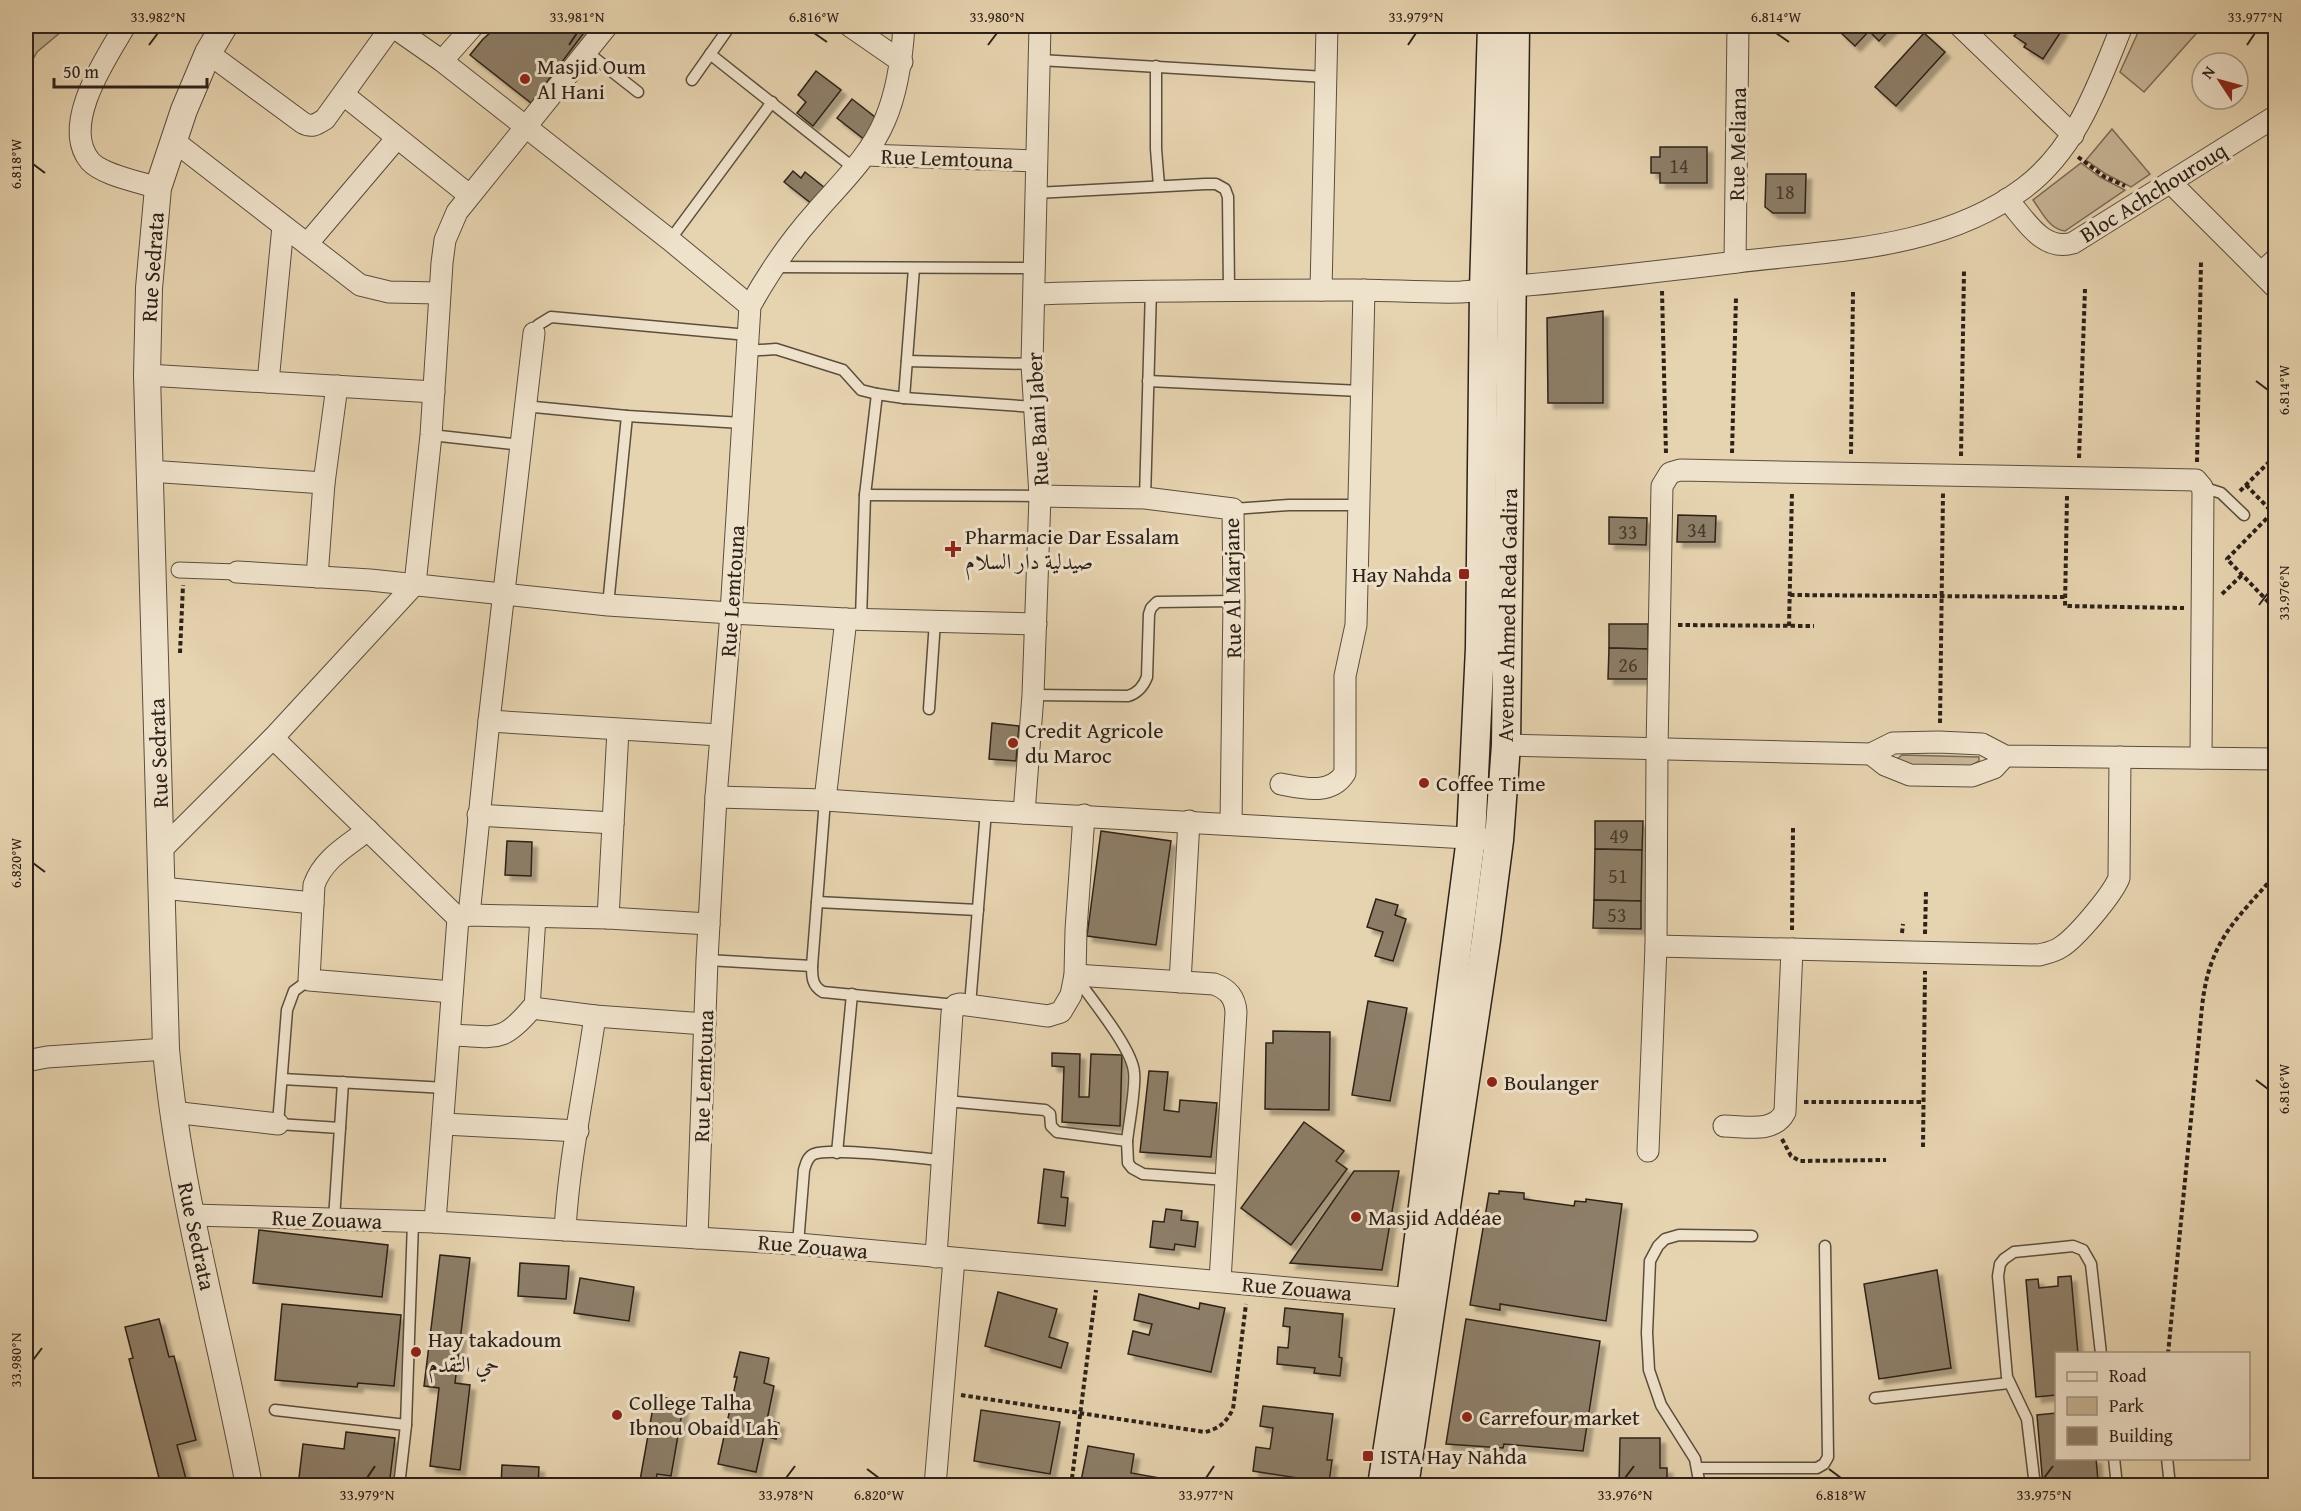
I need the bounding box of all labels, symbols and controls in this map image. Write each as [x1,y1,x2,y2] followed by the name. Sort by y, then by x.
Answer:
[131,6,186,27] text: 33.982°N
[550,6,605,27] text: 33.981°N
[789,6,840,27] text: 6.816°W
[970,6,1025,27] text: 33.980°N
[1389,6,1444,27] text: 33.979°N
[1751,6,1802,27] text: 6.814°W
[2228,6,2283,27] text: 33.977°N
[537,50,646,107] place label: Masjid Oum Al Hani
[54,51,207,89] scale bar
[2190,51,2250,111] north arrow
[63,58,99,85] text: 50 m
[2195,61,2221,84] text: N
[518,72,532,86] marker: Masjid Oum Al Hani
[1720,86,1754,201] street label: Rue Meliana
[2073,134,2233,250] street label: Bloc Achchourouq
[5,138,26,189] text: 6.818°W
[880,140,1014,176] street label: Rue Lemtouna
[1669,151,1689,180] house number: 14
[1775,177,1795,206] house number: 18
[132,210,172,323] street label: Rue Sedrata
[1018,351,1056,487] street label: Rue Bani Jaber
[2273,364,2294,415] text: 6.814°W
[1489,487,1525,742] street label: Avenue Ahmed Reda Gadira
[1687,515,1707,544] house number: 34
[1215,517,1249,659] street label: Rue Al Marjane
[1618,517,1638,546] house number: 33
[965,520,1179,581] place label: Pharmacie Dar Essalam صيدلية دار السلام
[711,523,753,658] street label: Rue Lemtouna
[946,542,960,556] marker: Pharmacie Dar Essalam صيدلية دار السلام
[1352,558,1453,590] place label: Hay Nahda
[2273,565,2294,620] text: 33.976°N
[1457,567,1471,581] marker: Hay Nahda
[1618,650,1638,679] house number: 26
[140,697,176,809] street label: Rue Sedrata
[1025,714,1164,771] place label: Credit Agricole du Maroc
[1006,736,1020,750] marker: Credit Agricole du Maroc
[1436,767,1546,799] place label: Coffee Time
[1417,776,1431,790] marker: Coffee Time
[1609,821,1629,850] house number: 49
[5,837,26,888] text: 6.820°W
[1608,861,1628,890] house number: 51
[1607,900,1627,929] house number: 53
[685,1009,721,1143] street label: Rue Lemtouna
[2273,1063,2294,1114] text: 6.816°W
[1504,1066,1599,1098] place label: Boulanger
[1485,1075,1499,1089] marker: Boulanger
[170,1179,224,1294] street label: Rue Sedrata
[271,1201,383,1237] street label: Rue Zouawa
[1368,1201,1502,1233] place label: Masjid Addéae
[1349,1210,1363,1224] marker: Masjid Addéae
[757,1225,870,1267] street label: Rue Zouawa
[1241,1267,1354,1309] street label: Rue Zouawa
[428,1323,561,1384] place label: Hay takadoum حي التقدم
[5,1332,26,1387] text: 33.980°N
[409,1345,423,1359] marker: Hay takadoum حي التقدم
[2055,1352,2250,1460] legend
[2109,1362,2147,1389] text: Road
[629,1386,780,1443] place label: College Talha Ibnou Obaid Lah
[2109,1392,2145,1419] text: Park
[1479,1401,1640,1433] place label: Carrefour market
[610,1408,624,1422] marker: College Talha Ibnou Obaid Lah
[1460,1410,1474,1424] marker: Carrefour market
[2109,1422,2173,1449] text: Building
[1380,1440,1527,1472] place label: ISTA Hay Nahda
[1361,1449,1375,1463] marker: ISTA Hay Nahda
[340,1484,395,1505] text: 33.979°N
[759,1484,814,1505] text: 33.978°N
[854,1484,905,1505] text: 6.820°W
[1179,1484,1234,1505] text: 33.977°N
[1598,1484,1653,1505] text: 33.976°N
[1816,1484,1867,1505] text: 6.818°W
[2017,1484,2072,1505] text: 33.975°N

